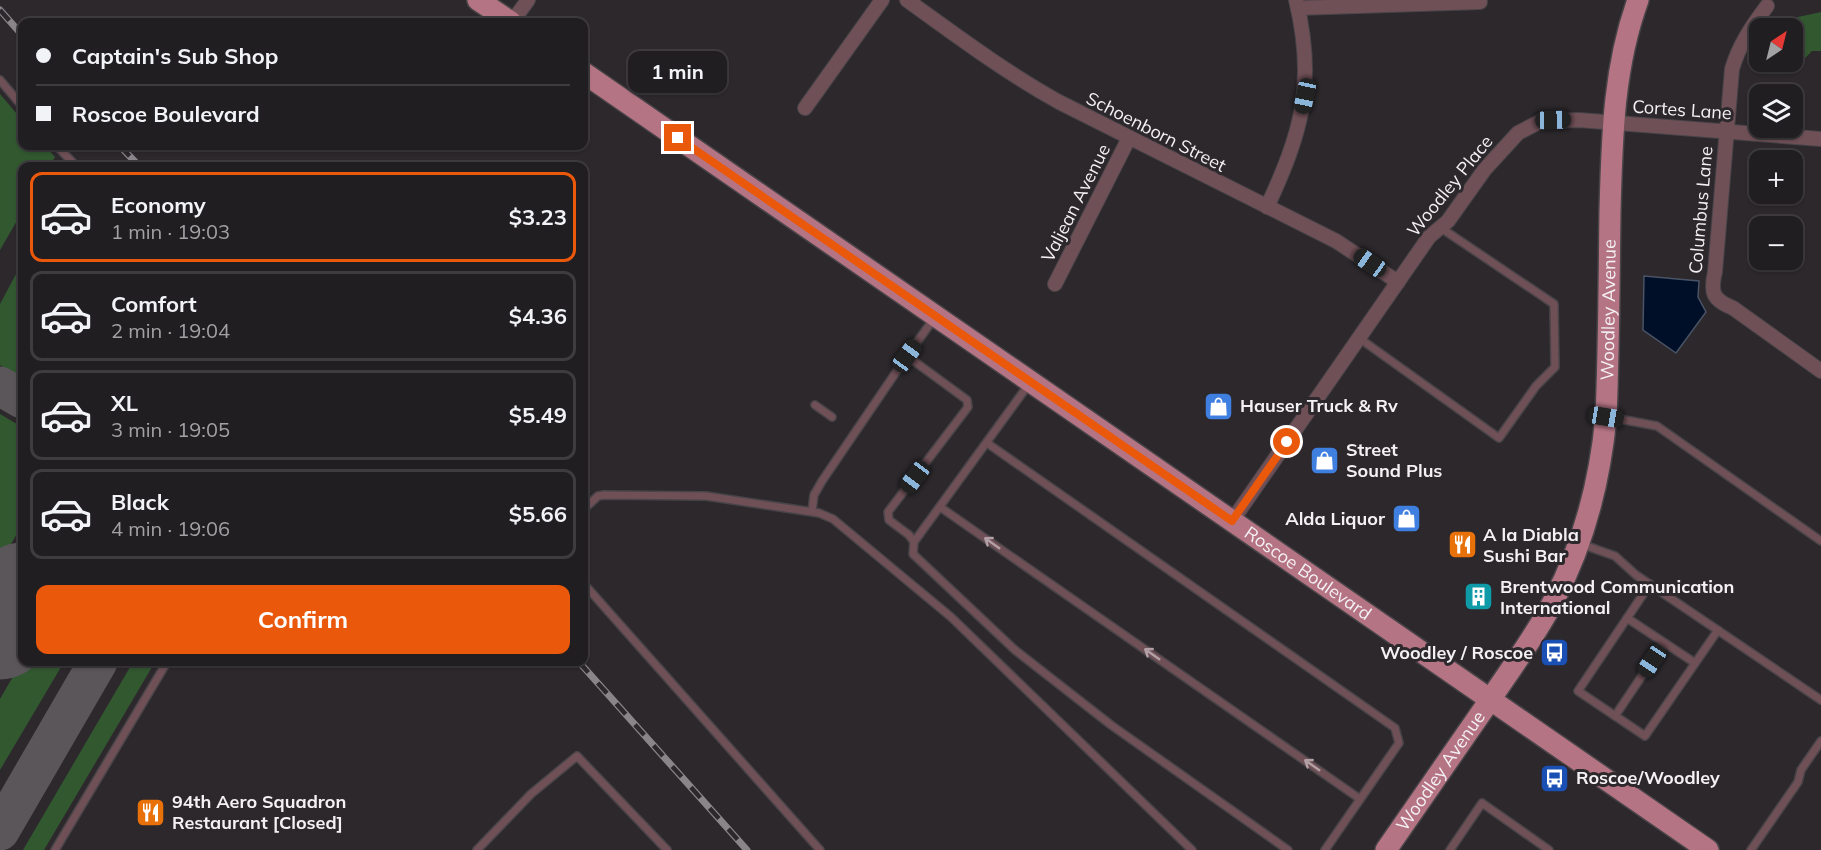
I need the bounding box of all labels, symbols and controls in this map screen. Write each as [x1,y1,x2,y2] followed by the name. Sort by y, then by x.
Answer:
[1749,18,1803,72] north arrow
[1749,18,1803,270] map controls
[72,42,278,70] text: Captain's Sub Shop
[628,51,728,93] callout: 1 min
[651,59,704,84] text: 1 min
[1292,77,1318,115] car
[1749,84,1803,138] button: layers
[1082,86,1230,177] street label: Schoenborn Street
[1632,95,1732,124] street label: Cortes Lane
[72,100,260,128] text: Roscoe Boulevard
[1535,111,1571,129] car
[664,124,691,151] route end
[1402,130,1498,241] street label: Woodley Place
[1036,140,1115,266] street label: Valjean Avenue
[1683,145,1718,275] street label: Columbus Lane
[1749,150,1803,204] button: +
[39,190,93,244] icon: car
[111,191,206,219] text: Economy
[509,203,567,231] text: $3.23
[1749,216,1803,270] button: −
[111,219,230,244] text: 1 min · 19:03
[1595,239,1621,381] street label: Woodley Avenue
[1350,245,1390,281] car
[39,289,93,343] icon: car
[111,290,197,318] text: Comfort
[509,302,567,330] text: $4.36
[111,318,230,343] text: 2 min · 19:04
[889,336,925,376] car
[39,388,93,442] icon: car
[111,389,138,417] text: XL
[1203,390,1235,422] shop icon: Hauser Truck & Rv
[1240,394,1398,417] place label: Hauser Truck & Rv
[509,401,567,429] text: $5.49
[1587,405,1625,429] car
[111,417,230,442] text: 3 min · 19:05
[1273,428,1300,455] route start
[1346,438,1442,482] place label: Street Sound Plus
[1309,444,1341,476] shop icon: Street Sound Plus
[897,457,933,497] car
[39,487,93,541] icon: car
[111,488,169,516] text: Black
[509,500,567,528] text: $5.66
[1390,503,1422,535] shop icon: Alda Liquor
[1285,507,1386,530] place label: Alda Liquor
[111,516,230,541] text: 4 min · 19:06
[1240,521,1376,625] street label: Roscoe Boulevard
[1483,523,1579,567] place label: A la Diabla Sushi Bar
[1446,529,1478,561] restaurant icon: A la Diabla Sushi Bar
[984,537,1000,549] one-way arrow
[1500,575,1734,619] place label: Brentwood Communication International
[1463,581,1495,613] building icon: Brentwood Communication International
[36,585,570,654] button: Confirm
[1538,637,1570,669] bus stop icon: Woodley / Roscoe
[1380,641,1533,664] place label: Woodley / Roscoe
[1634,641,1670,681] car
[1144,648,1161,660] one-way arrow
[1391,706,1490,835] street label: Woodley Avenue
[1305,759,1321,771] one-way arrow
[1539,762,1571,794] bus stop icon: Roscoe/Woodley
[1576,766,1720,789] place label: Roscoe/Woodley
[172,790,346,834] place label: 94th Aero Squadron Restaurant [Closed]
[135,796,167,828] restaurant icon: 94th Aero Squadron Restaurant [Closed]

